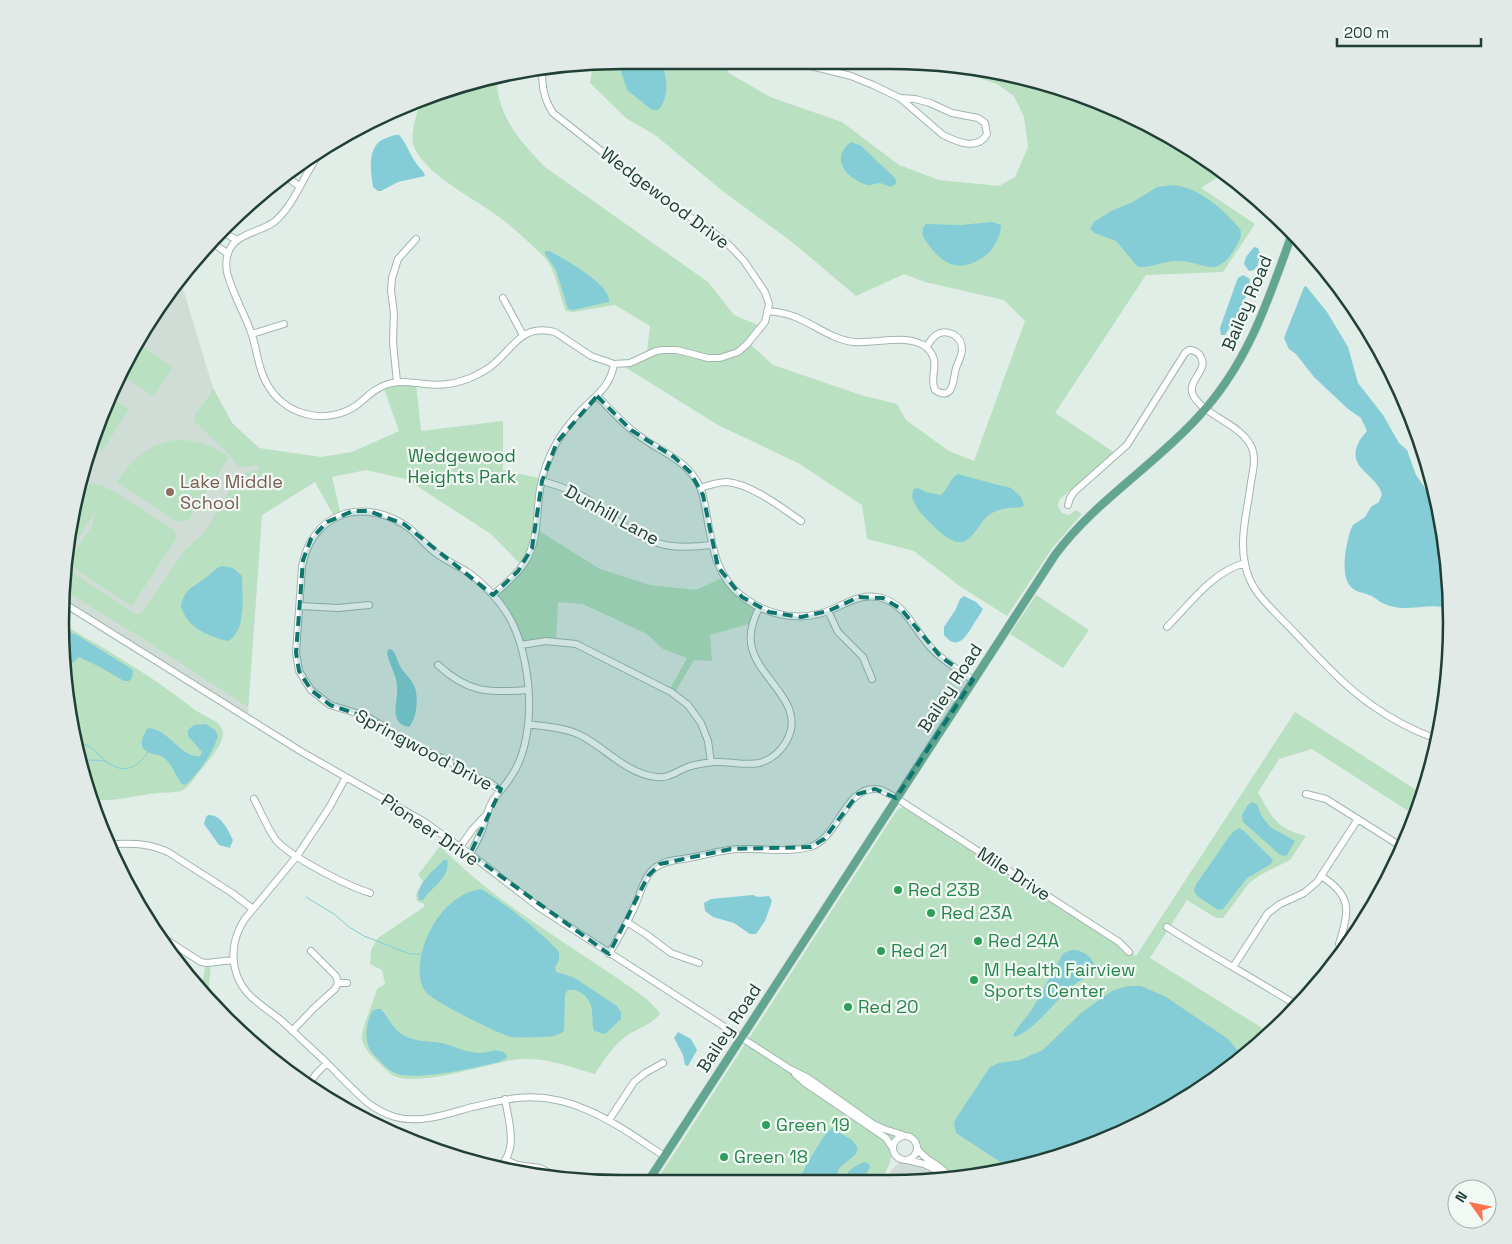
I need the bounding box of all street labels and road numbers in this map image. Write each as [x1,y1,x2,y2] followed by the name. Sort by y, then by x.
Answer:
[596,142,734,254] street label: Wedgewood Drive
[1216,252,1277,354] street label: Bailey Road
[561,479,664,550] street label: Dunhill Lane
[912,639,987,737] street label: Bailey Road
[352,704,497,795] street label: Springwood Drive
[377,788,484,871] street label: Pioneer Drive
[973,841,1055,906] street label: Mile Drive
[691,979,766,1077] street label: Bailey Road

